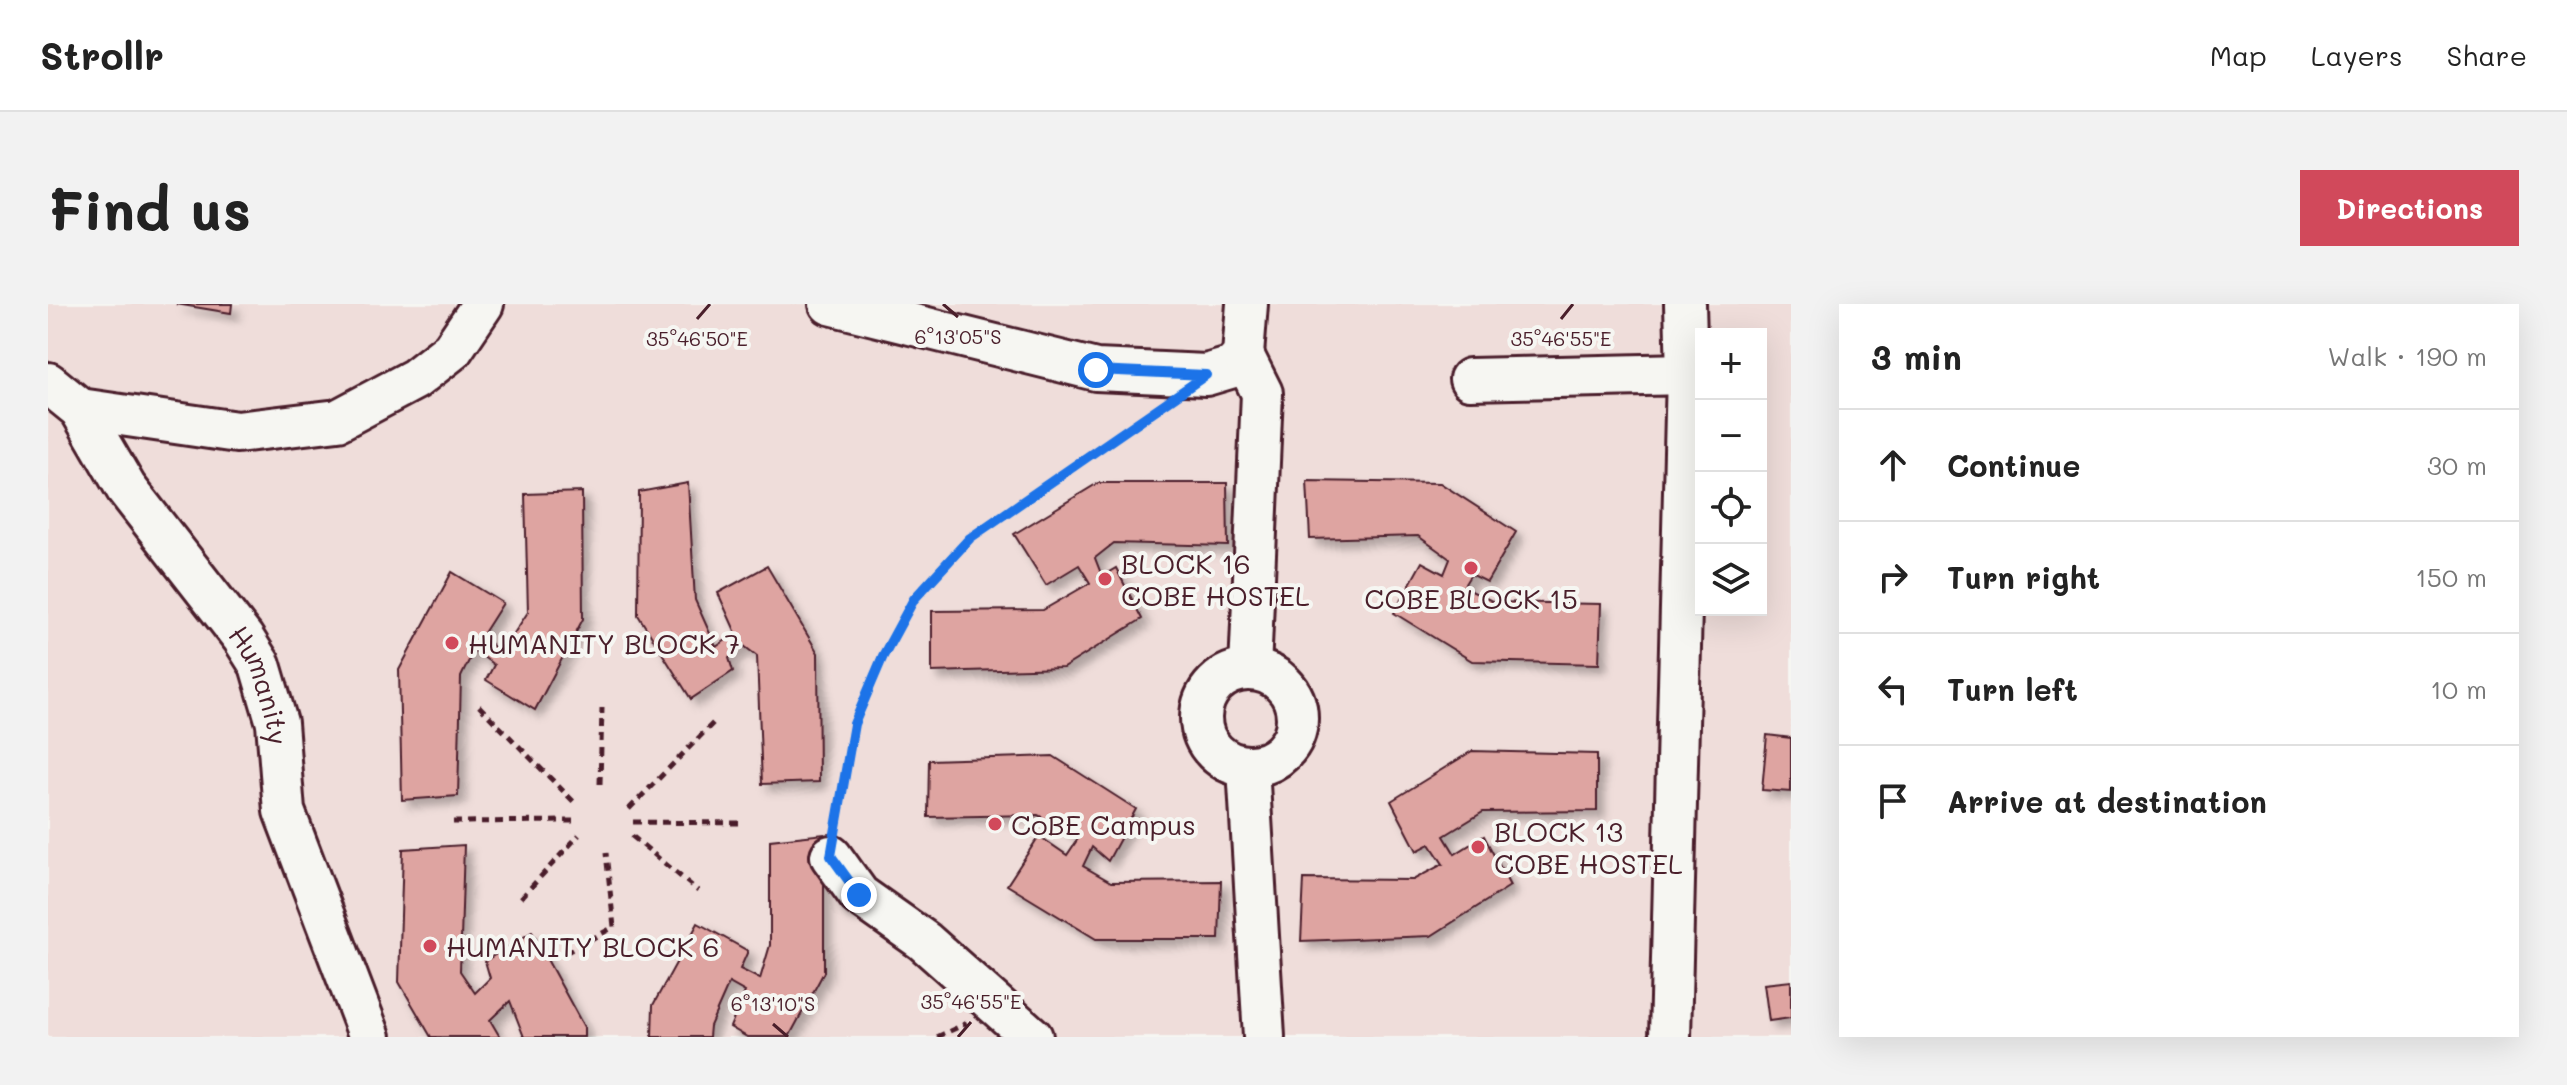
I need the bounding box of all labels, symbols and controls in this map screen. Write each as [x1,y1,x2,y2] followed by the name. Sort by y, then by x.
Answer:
[40,30,164,80] text: Strollr
[2210,37,2267,73] text: Map
[2311,37,2403,73] text: Layers
[2447,37,2527,73] text: Share
[2300,170,2519,246] button: Directions
[48,172,251,245] text: Find us
[914,323,1002,349] text: 6°13'05"S
[646,325,748,351] text: 35°46'50"E
[1510,325,1612,351] text: 35°46'55"E
[1695,328,1767,616] map controls
[1695,328,1767,400] button: +
[1871,334,1962,379] text: 3 min
[2328,339,2487,373] text: Walk · 190 m
[1078,352,1114,388] route start
[1695,400,1767,472] button: −
[1871,443,1915,487] icon: ahead
[1947,445,2080,485] text: Continue
[2427,448,2487,482] text: 30 m
[1695,472,1767,544] button: locate
[1695,544,1767,616] button: layers
[1121,545,1310,613] place label: BLOCK 16 COBE HOSTEL
[1871,555,1915,599] icon: right
[1947,557,2100,597] text: Turn right
[1462,559,1480,577] marker: COBE BLOCK 15
[2415,560,2487,594] text: 150 m
[1096,570,1114,588] marker: BLOCK 16 COBE HOSTEL
[1364,580,1578,616] place label: COBE BLOCK 15
[221,618,297,746] street label: Humanity
[468,625,740,661] place label: HUMANITY BLOCK 7
[443,634,461,652] marker: HUMANITY BLOCK 7
[1871,667,1915,711] icon: left
[1947,669,2078,709] text: Turn left
[2430,672,2487,706] text: 10 m
[1871,779,1915,823] icon: arrive
[1947,781,2267,821] text: Arrive at destination
[1011,806,1196,842] place label: CoBE Campus
[1494,813,1683,881] place label: BLOCK 13 COBE HOSTEL
[986,815,1004,833] marker: CoBE Campus
[1469,838,1487,856] marker: BLOCK 13 COBE HOSTEL
[841,877,877,913] route end
[446,928,719,964] place label: HUMANITY BLOCK 6
[421,937,439,955] marker: HUMANITY BLOCK 6
[920,988,1022,1014] text: 35°46'55"E
[731,990,815,1016] text: 6°13'10"S

